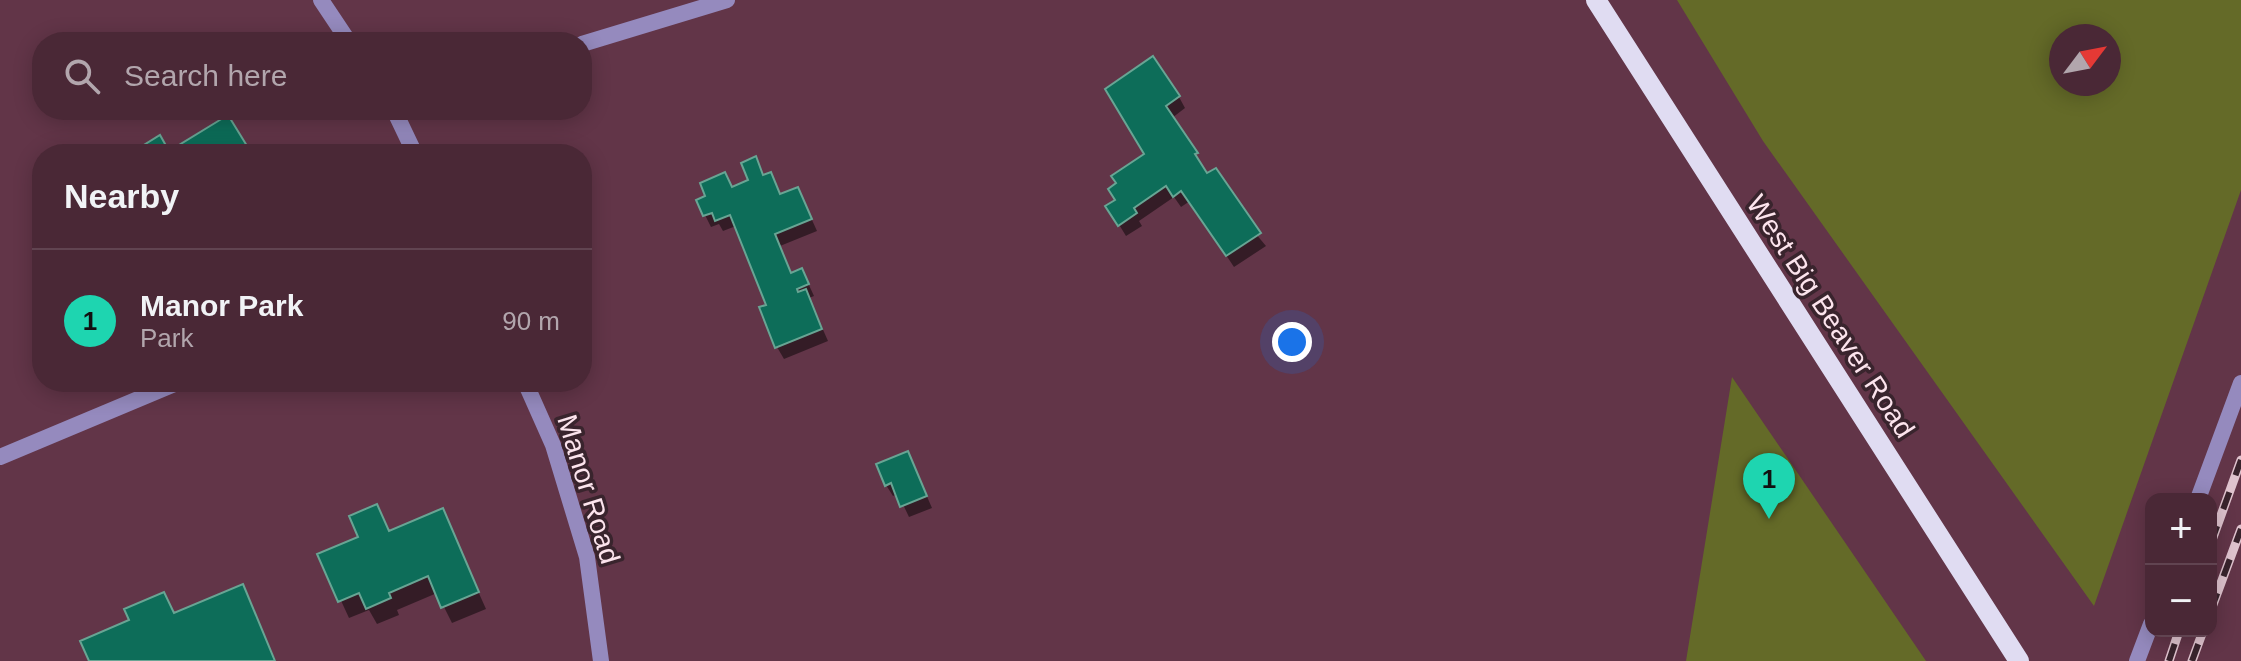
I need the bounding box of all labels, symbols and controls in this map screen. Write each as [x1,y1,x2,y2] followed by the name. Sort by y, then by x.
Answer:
[2049,24,2121,96] north arrow
[32,32,592,120] search box
[60,54,104,98] icon: search
[124,59,287,92] text: Search here
[64,177,179,215] text: Nearby
[1741,189,1921,443] street label: West Big Beaver Road
[140,289,303,322] text: Manor Park
[83,306,97,336] text: 1
[502,306,560,336] text: 90 m
[1272,322,1312,362] your location
[140,323,193,353] text: Park
[551,411,626,567] street label: Manor Road
[1743,453,1795,519] pin: 1
[2145,493,2217,637] map controls
[2145,493,2217,565] button: +
[2145,565,2217,637] button: −

